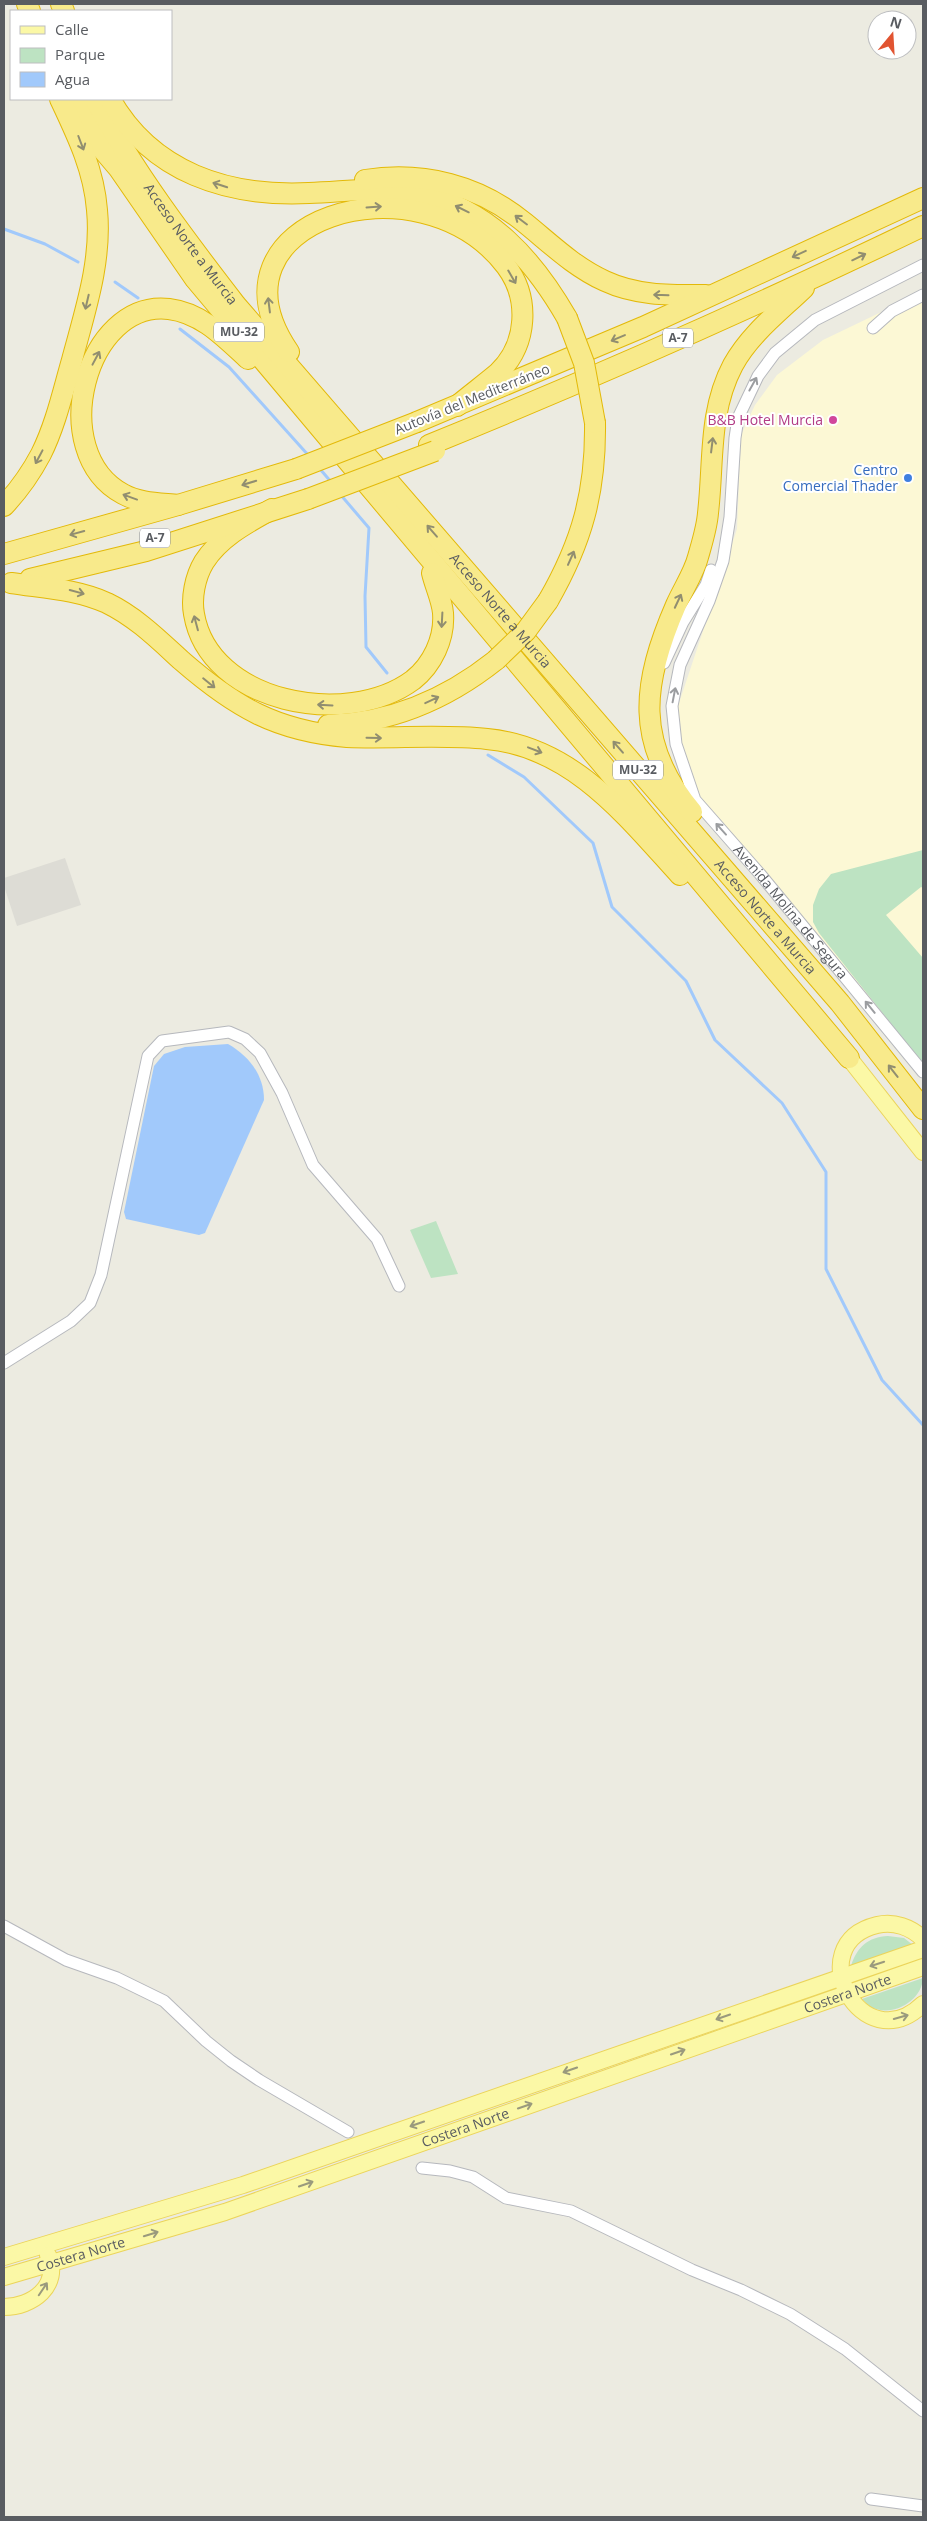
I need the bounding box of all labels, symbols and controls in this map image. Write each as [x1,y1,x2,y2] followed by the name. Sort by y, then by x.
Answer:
[10,10,172,100] legend
[867,10,917,60] north arrow
[888,11,905,33] text: N
[55,19,89,39] text: Calle
[55,44,105,64] text: Parque
[55,69,90,89] text: Agua
[76,135,86,150] one-way arrow
[140,179,242,308] street label: Acceso Norte a Murcia
[212,180,228,190] one-way arrow
[366,203,382,212] one-way arrow
[455,204,470,213] one-way arrow
[514,215,528,225] one-way arrow
[792,250,807,260] one-way arrow
[851,252,866,262] one-way arrow
[508,269,518,283] one-way arrow
[654,290,670,299] one-way arrow
[82,294,91,310] one-way arrow
[264,297,274,313] one-way arrow
[214,322,264,342] road number: MU-32
[663,328,693,348] road number: A-7
[611,333,626,343] one-way arrow
[91,350,101,365] one-way arrow
[391,359,552,438] street label: Autovía del Mediterráneo
[748,377,758,392] one-way arrow
[707,410,823,429] place label: B&B Hotel Murcia
[827,414,839,426] marker: B&B Hotel Murcia
[707,437,717,453] one-way arrow
[34,449,43,464] one-way arrow
[783,460,898,495] place label: Centro Comercial Thader
[902,472,914,484] marker: Centro Comercial Thader
[242,479,258,489] one-way arrow
[123,492,139,501] one-way arrow
[427,524,438,537] one-way arrow
[140,528,170,548] road number: A-7
[69,529,85,539] one-way arrow
[446,549,556,672] street label: Acceso Norte a Murcia
[567,551,577,566] one-way arrow
[68,588,84,598] one-way arrow
[673,594,683,609] one-way arrow
[438,612,447,628] one-way arrow
[191,616,201,632] one-way arrow
[202,678,215,689] one-way arrow
[670,688,680,704] one-way arrow
[424,695,439,705] one-way arrow
[317,701,333,710] one-way arrow
[366,733,382,743] one-way arrow
[613,740,624,753] one-way arrow
[527,746,542,756] one-way arrow
[613,760,663,780] road number: MU-32
[715,823,727,836] one-way arrow
[729,840,852,983] street label: Avenida Molina de Segura
[711,855,821,978] street label: Acceso Norte a Murcia
[865,1001,876,1014] one-way arrow
[888,1065,899,1078] one-way arrow
[869,1959,885,1969] one-way arrow
[801,1969,894,2017] street label: Costera Norte
[892,2011,908,2021] one-way arrow
[716,2013,732,2022] one-way arrow
[670,2047,686,2056] one-way arrow
[562,2066,578,2076] one-way arrow
[517,2101,532,2110] one-way arrow
[419,2103,512,2151] street label: Costera Norte
[409,2120,425,2129] one-way arrow
[298,2179,313,2188] one-way arrow
[143,2229,159,2239] one-way arrow
[34,2232,127,2276] street label: Costera Norte
[38,2282,49,2296] one-way arrow

